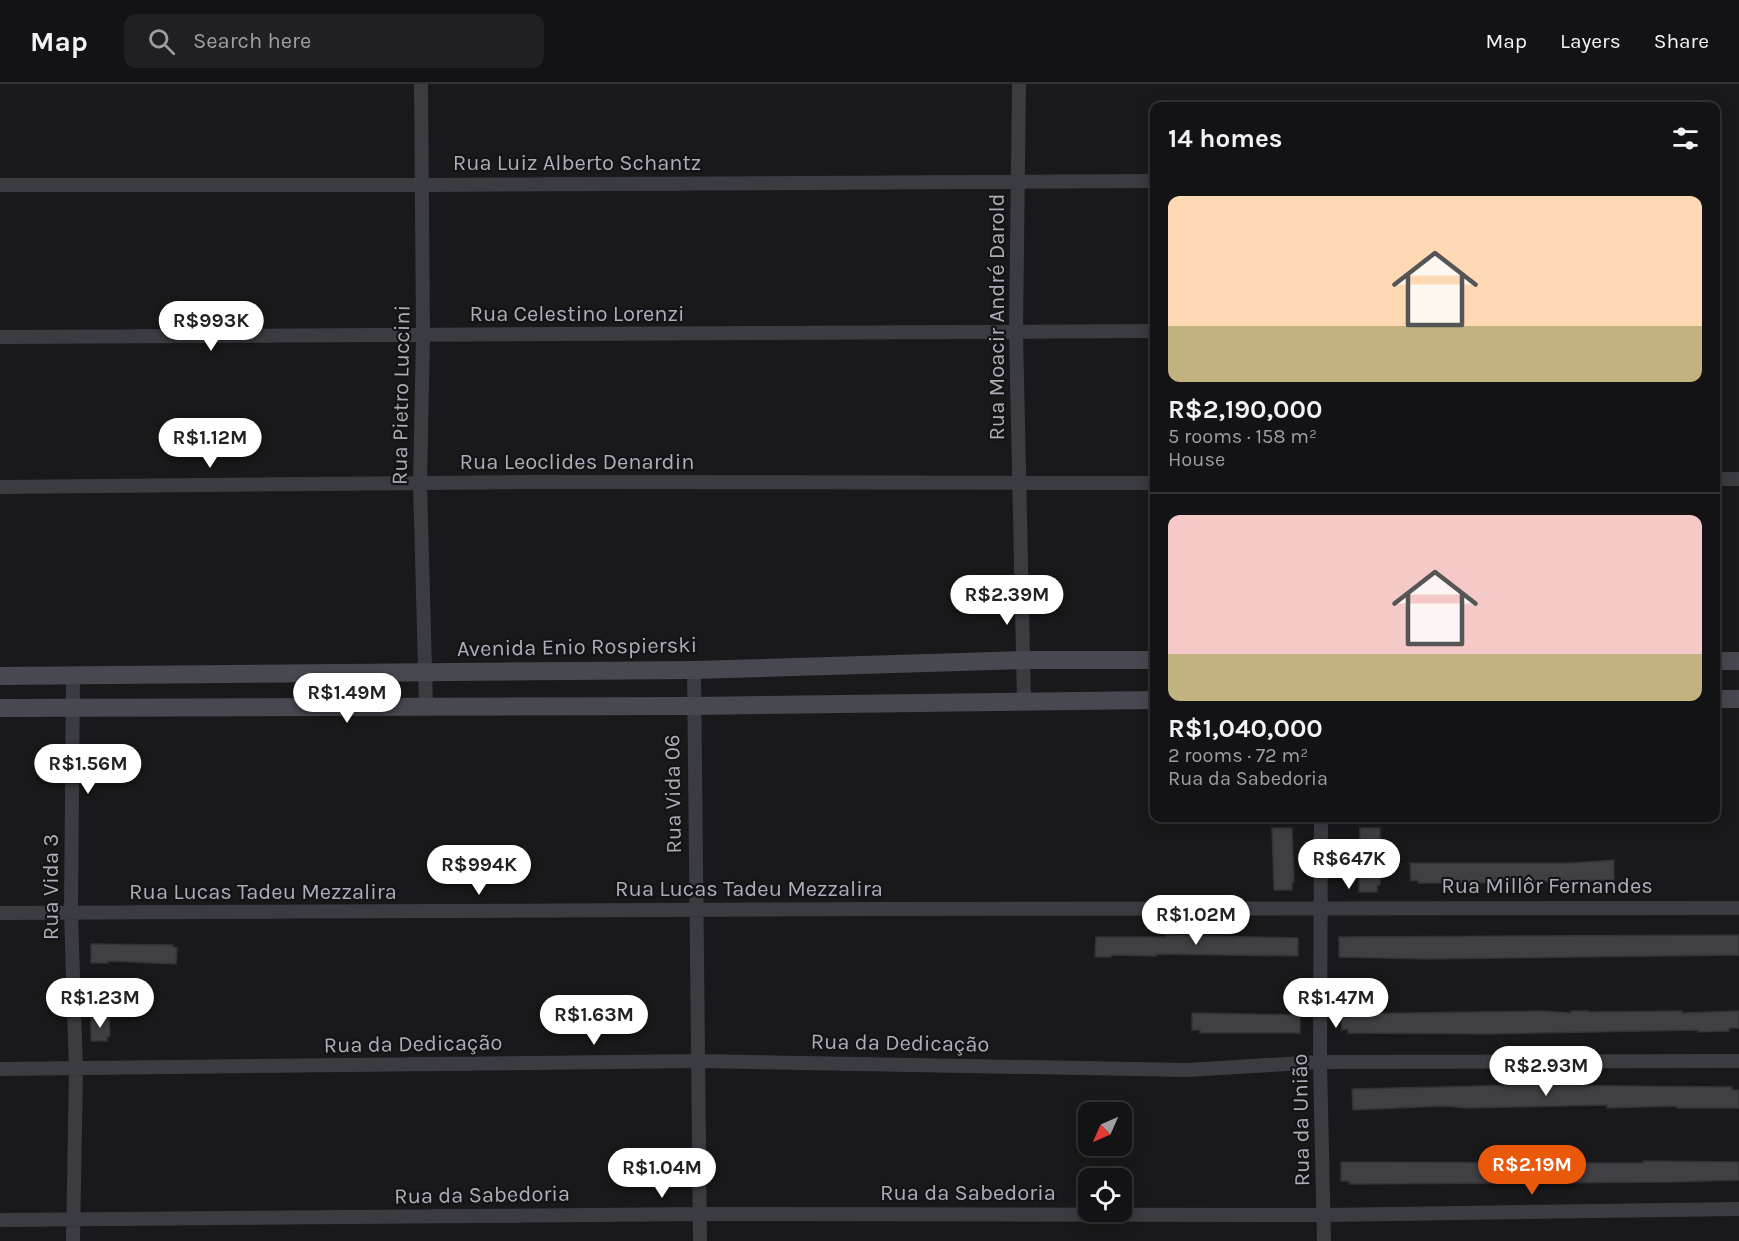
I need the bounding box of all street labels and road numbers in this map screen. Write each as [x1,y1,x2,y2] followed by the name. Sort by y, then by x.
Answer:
[453,150,701,176] street label: Rua Luiz Alberto Schantz
[984,193,1010,441] street label: Rua Moacir André Darold
[469,301,685,327] street label: Rua Celestino Lorenzi
[386,305,416,485] street label: Rua Pietro Luccini
[460,449,694,475] street label: Rua Leoclides Denardin
[457,632,697,662] street label: Avenida Enio Rospierski
[659,734,687,854] street label: Rua Vida 06
[38,834,64,940] street label: Rua Vida 3
[1441,873,1653,899] street label: Rua Millôr Fernandes
[615,876,883,902] street label: Rua Lucas Tadeu Mezzalira
[129,879,397,905] street label: Rua Lucas Tadeu Mezzalira
[810,1028,990,1058] street label: Rua da Dedicação
[323,1029,503,1059] street label: Rua da Dedicação
[1287,1053,1315,1187] street label: Rua da União
[394,1180,570,1210] street label: Rua da Sabedoria
[880,1180,1056,1206] street label: Rua da Sabedoria

